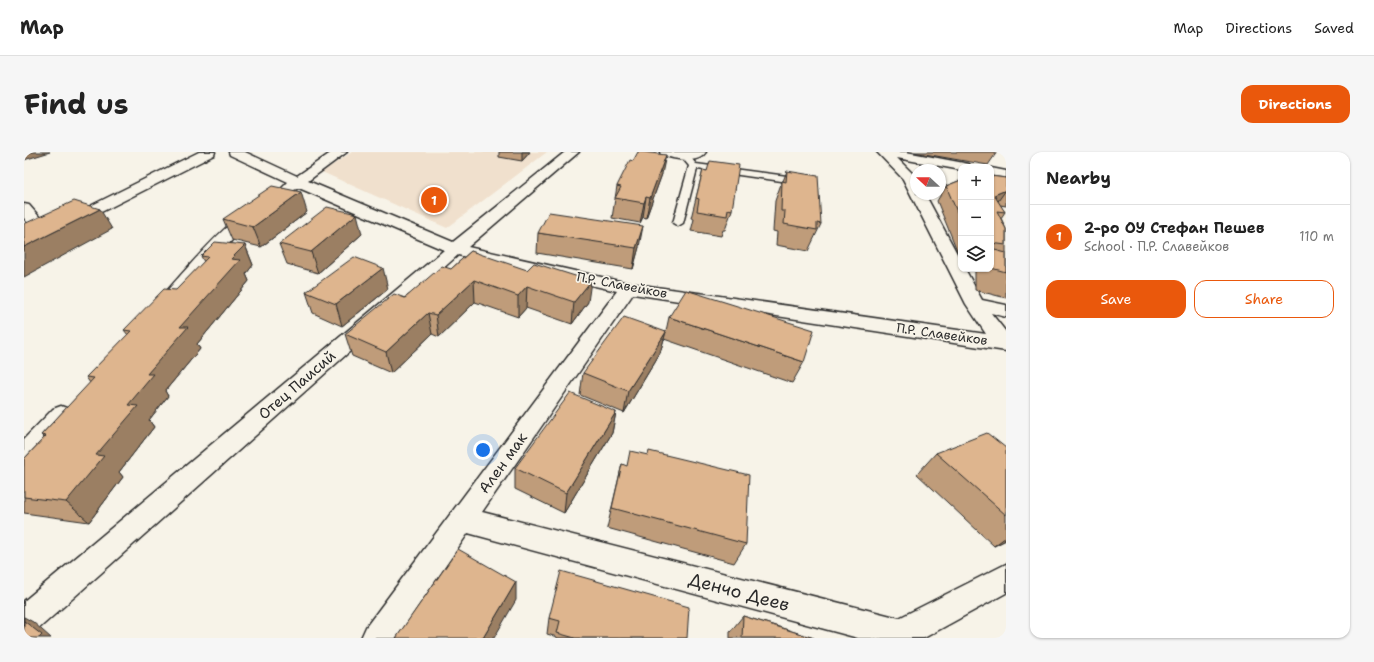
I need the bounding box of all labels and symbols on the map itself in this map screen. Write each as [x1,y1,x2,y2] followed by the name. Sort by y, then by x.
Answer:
[910,164,946,200] north arrow
[421,185,447,215] pin: 1
[575,268,669,302] street label: П.Р. Славейков
[895,319,989,349] street label: П.Р. Славейков
[254,346,340,424] street label: Отец Паисий
[474,429,532,497] street label: Ален мак
[473,440,493,460] your location
[686,567,792,617] street label: Денчо Деев

